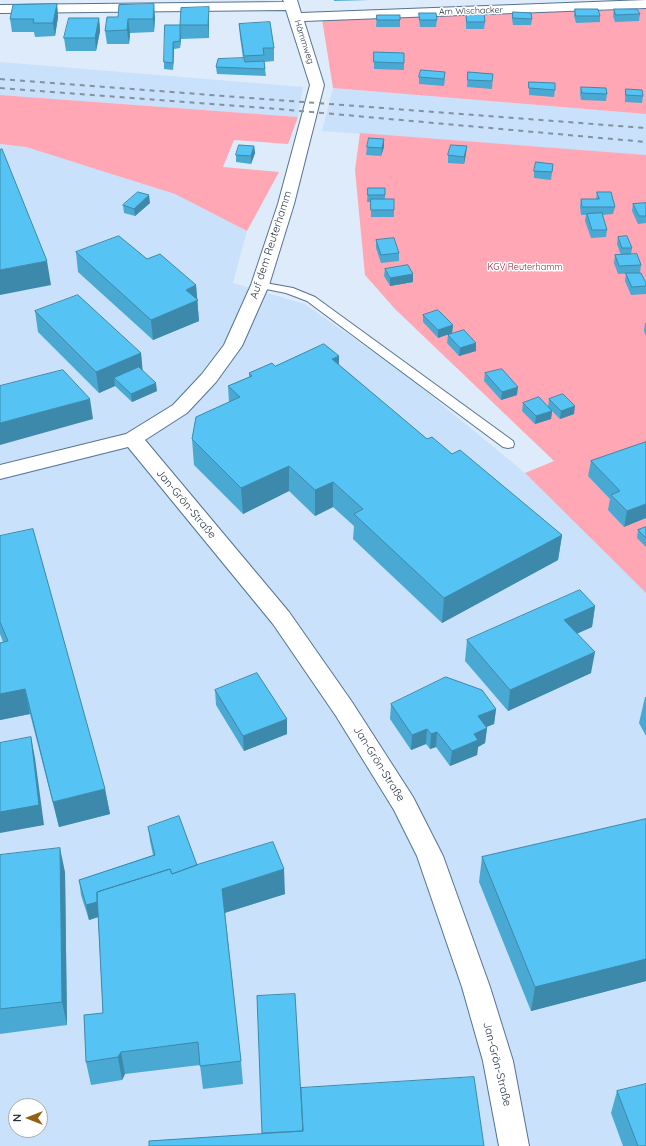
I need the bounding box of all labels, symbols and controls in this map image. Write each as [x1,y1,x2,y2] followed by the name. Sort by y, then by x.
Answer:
[439,4,503,18] street label: Am Wischacker
[292,19,316,65] street label: Hämmweg
[247,189,295,301] street label: Auf dem Reuterhamm
[487,262,563,272] park label: KGV Reuterhamm
[153,467,219,541] street label: Jan-Grön-Straße
[351,724,407,804] street label: Jan-Grön-Straße
[480,1021,514,1107] street label: Jan-Grön-Straße
[8,1098,48,1138] north arrow
[10,1114,24,1122] text: N

